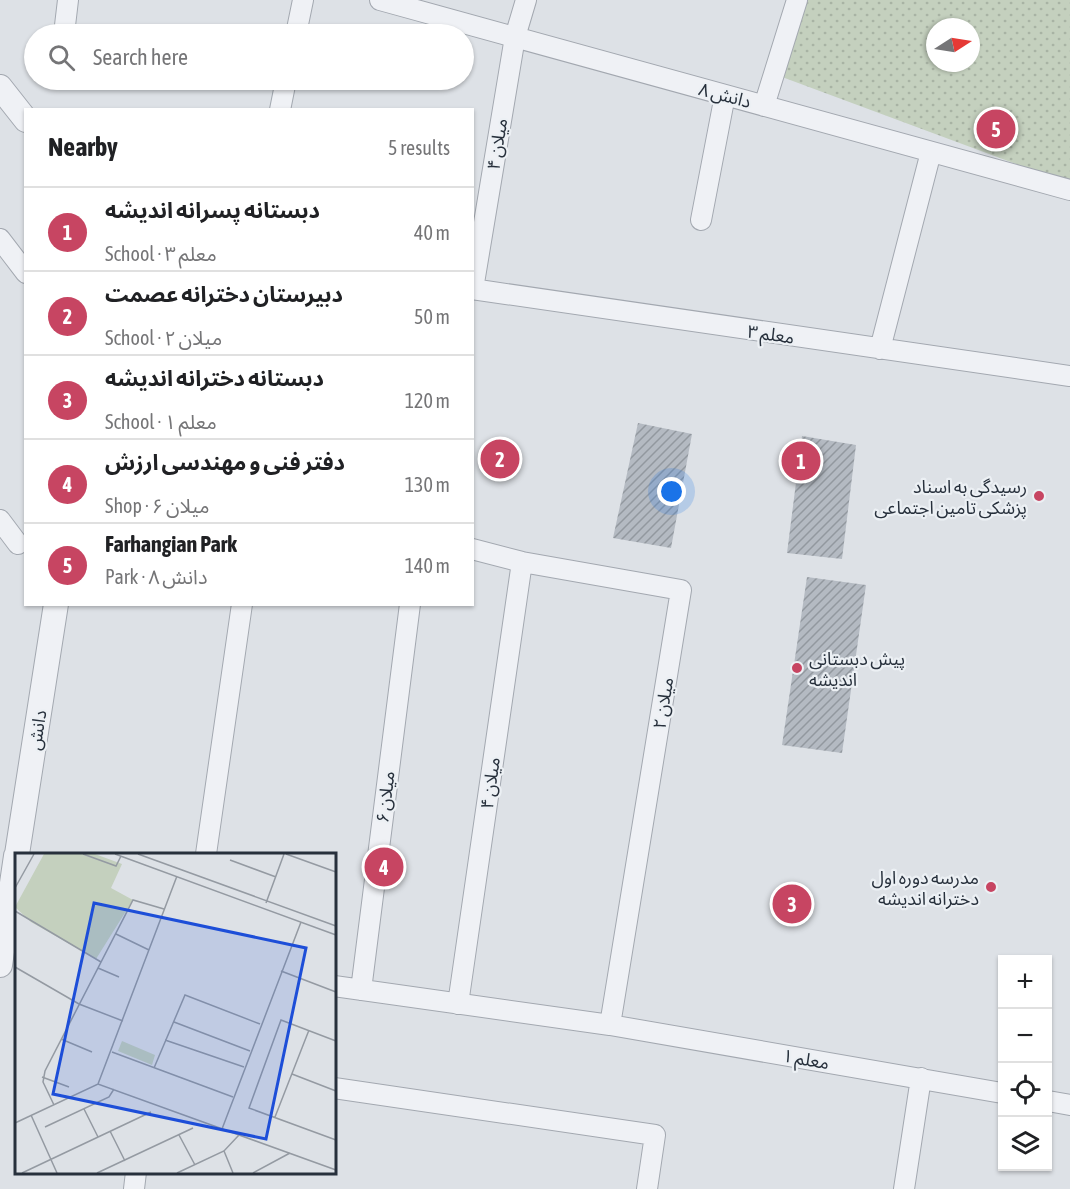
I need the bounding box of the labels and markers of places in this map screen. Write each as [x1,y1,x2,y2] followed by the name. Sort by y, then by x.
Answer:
[976,106,1016,152] pin: 5
[480,436,520,482] pin: 2
[782,438,820,484] pin: 1
[874,476,1027,519] place label: رسیدگی به اسناد پزشکی تامین اجتماعی
[1032,489,1046,503] marker: رسیدگی به اسناد پزشکی تامین اجتماعی
[809,648,905,690] place label: پیش دبستانی اندیشه
[790,661,804,675] marker: پیش دبستانی اندیشه
[364,844,404,890] pin: 4
[871,867,979,910] place label: مدرسه دوره اول دخترانه اندیشه
[984,880,998,894] marker: مدرسه دوره اول دخترانه اندیشه
[772,882,812,926] pin: 3

